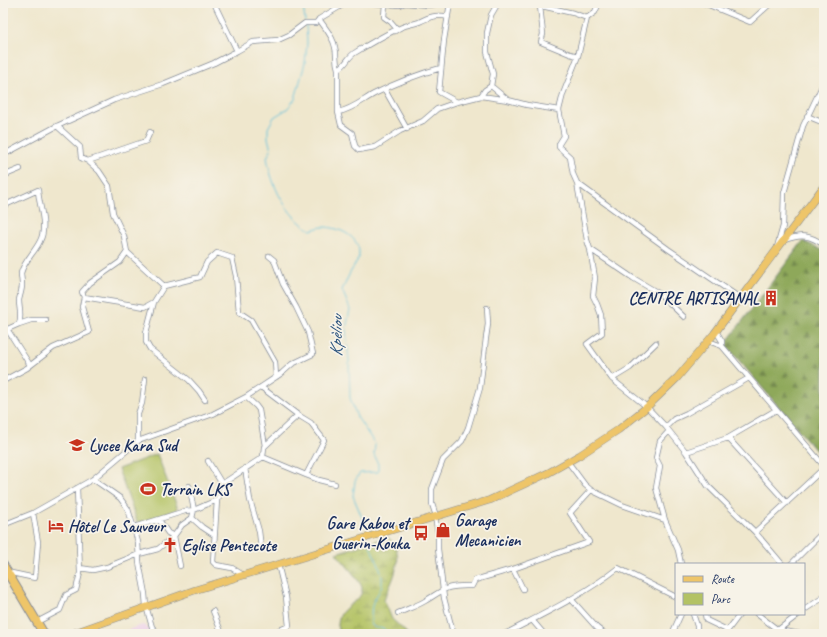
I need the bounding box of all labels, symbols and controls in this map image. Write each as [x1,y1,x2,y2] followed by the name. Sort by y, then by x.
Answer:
[629,288,760,309] place label: CENTRE ARTISANAL
[762,289,780,307] building icon: CENTRE ARTISANAL
[325,313,347,357] water label: Kpèliou
[89,435,180,456] place label: Lycee Kara Sud
[68,436,86,454] school or university icon: Lycee Kara Sud
[160,479,233,500] place label: Terrain LKS
[139,480,157,498] sports icon: Terrain LKS
[455,510,522,551] place label: Garage Mecanicien
[327,513,411,554] place label: Gare Kabou et Guerin-Kouka
[68,516,167,537] place label: Hôtel Le Sauveur
[47,517,65,535] hotel icon: Hôtel Le Sauveur
[434,521,452,539] shop icon: Garage Mecanicien
[412,524,430,542] bus stop icon: Gare Kabou et Guerin-Kouka
[182,535,277,556] place label: Eglise Pentecote
[161,536,179,554] church icon: Eglise Pentecote
[675,563,805,615] legend
[711,571,735,587] text: Route
[711,591,731,607] text: Parc

